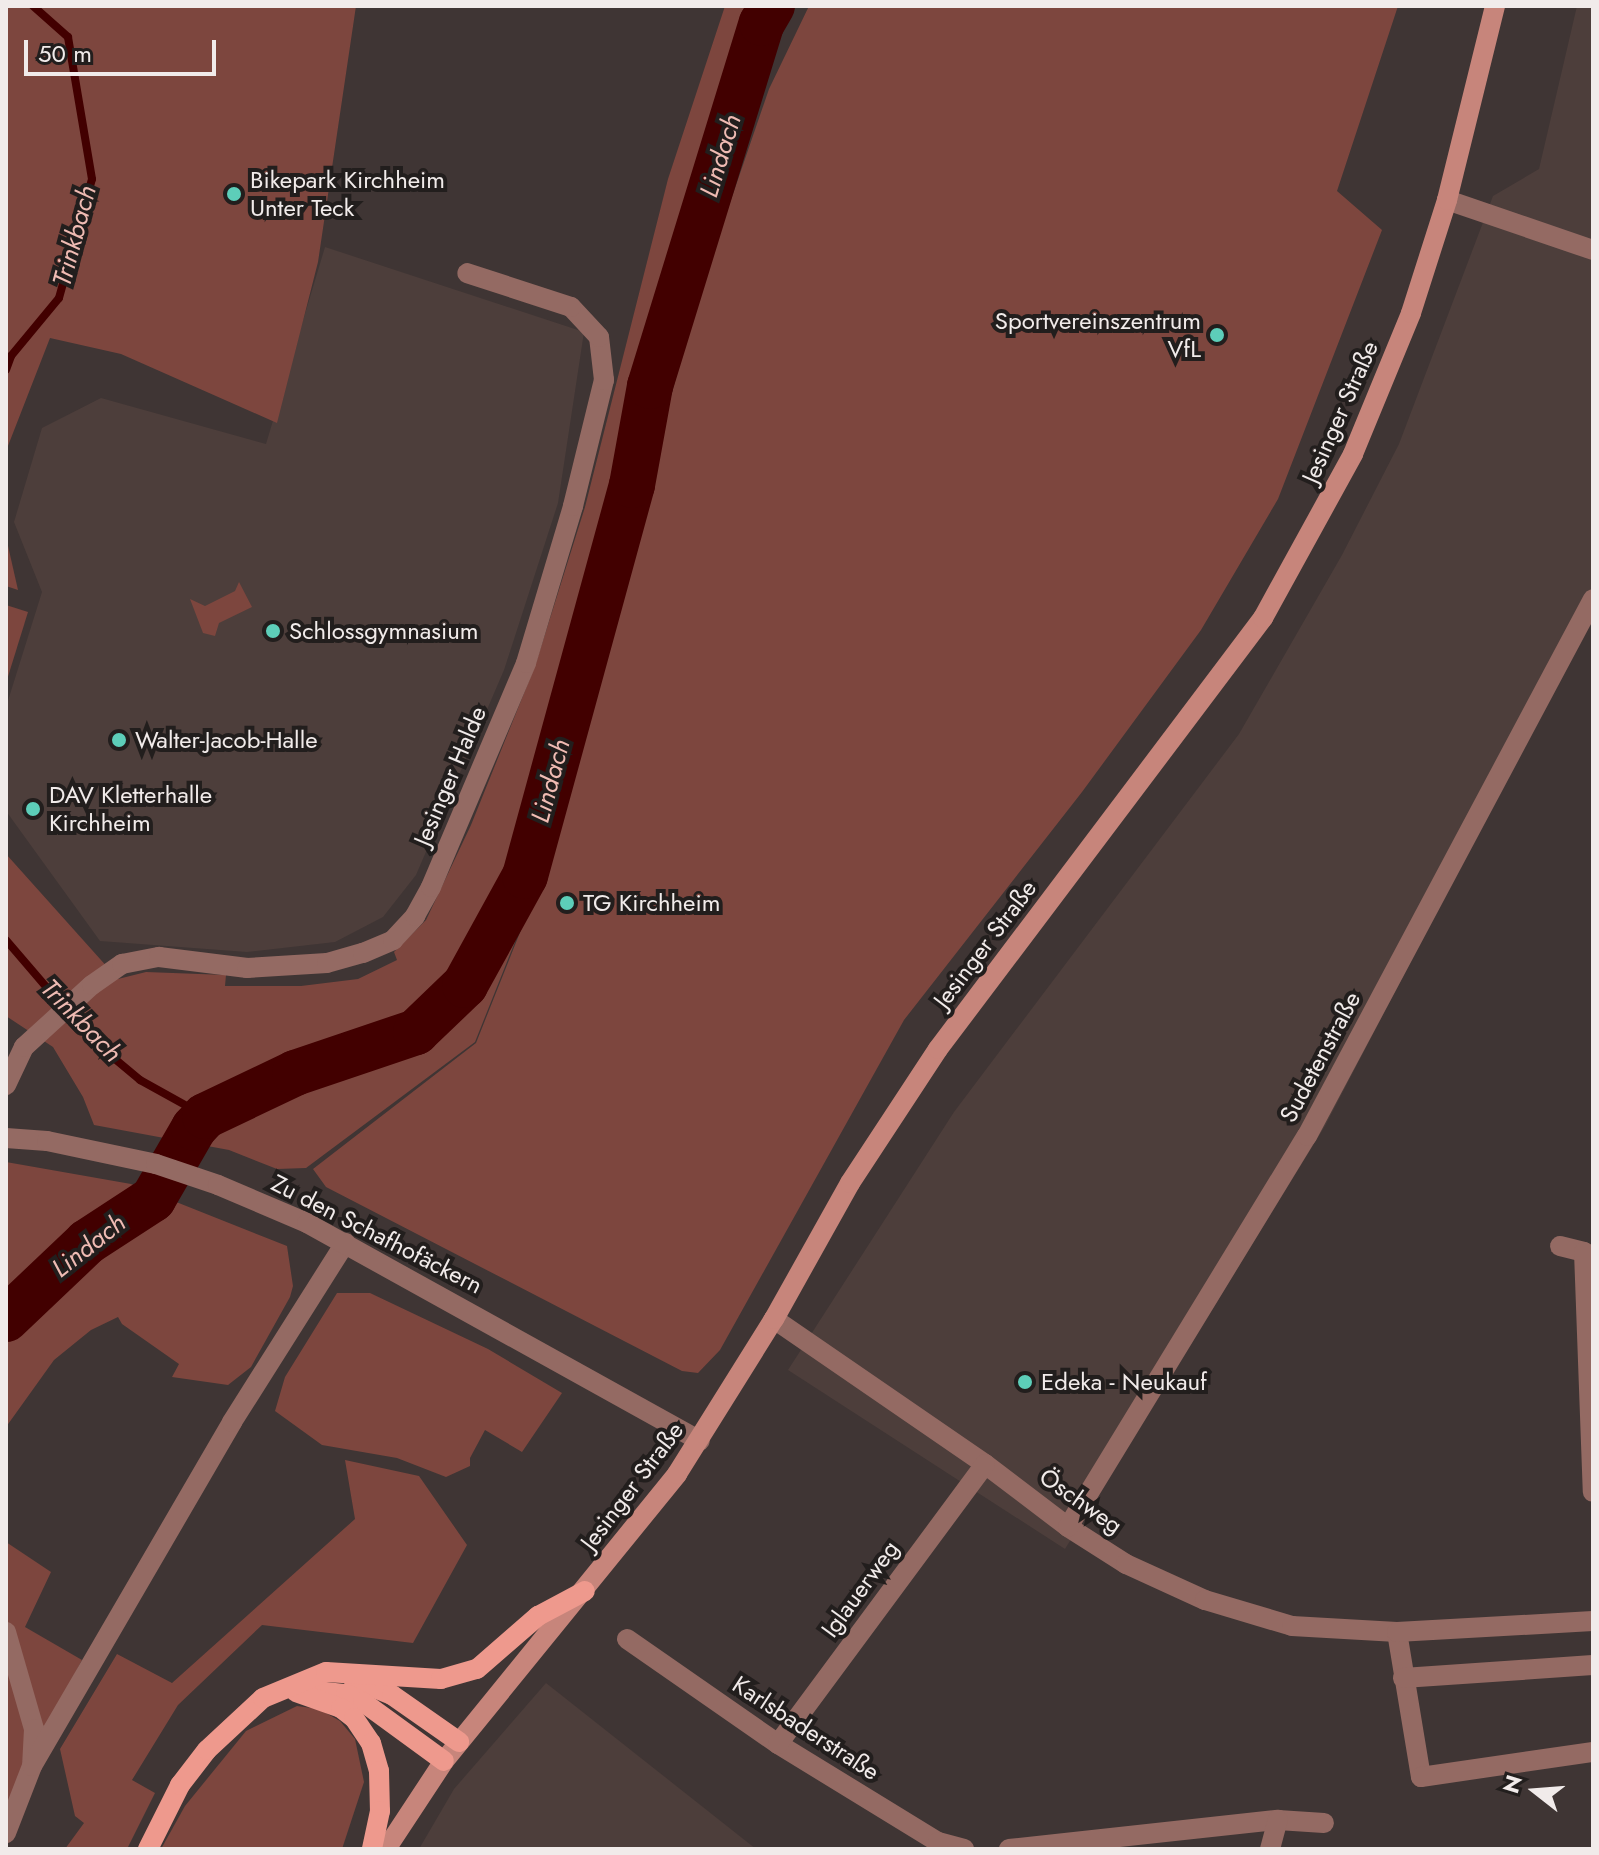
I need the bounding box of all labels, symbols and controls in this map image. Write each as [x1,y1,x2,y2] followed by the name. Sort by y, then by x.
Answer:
[28,24,220,74] scale bar
[38,36,92,71] text: 50 m
[694,111,748,201] water label: Lindach
[250,166,445,222] place label: Bikepark Kirchheim Unter Teck
[47,182,103,290] water label: Trinkbach
[225,185,243,203] marker: Bikepark Kirchheim Unter Teck
[995,307,1201,363] place label: Sportvereinszentrum VfL
[1208,326,1226,344] marker: Sportvereinszentrum VfL
[1296,336,1384,488] street label: Jesinger Straße
[289,617,479,645] place label: Schlossgymnasium
[264,622,282,640] marker: Schlossgymnasium
[408,702,492,850] street label: Jesinger Halde
[135,726,318,754] place label: Walter-Jacob-Halle
[110,731,128,749] marker: Walter-Jacob-Halle
[525,736,577,826] water label: Lindach
[49,781,212,837] place label: DAV Kletterhalle Kirchheim
[24,800,42,818] marker: DAV Kletterhalle Kirchheim
[928,874,1042,1014] street label: Jesinger Straße
[583,889,720,917] place label: TG Kirchheim
[558,894,576,912] marker: TG Kirchheim
[34,973,128,1069] water label: Trinkbach
[1274,987,1366,1127] street label: Sudetenstraße
[267,1168,487,1300] street label: Zu den Schafhofäckern
[46,1207,132,1285] water label: Lindach
[1041,1368,1207,1396] place label: Edeka - Neukauf
[1016,1373,1034,1391] marker: Edeka - Neukauf
[575,1416,689,1556] street label: Jesinger Straße
[1034,1462,1128,1540] street label: Öschweg
[815,1535,905,1643] street label: Iglauerweg
[727,1670,885,1786] street label: Karlsbaderstraße
[1495,1751,1575,1831] north arrow
[1494,1771,1530,1797] text: N

